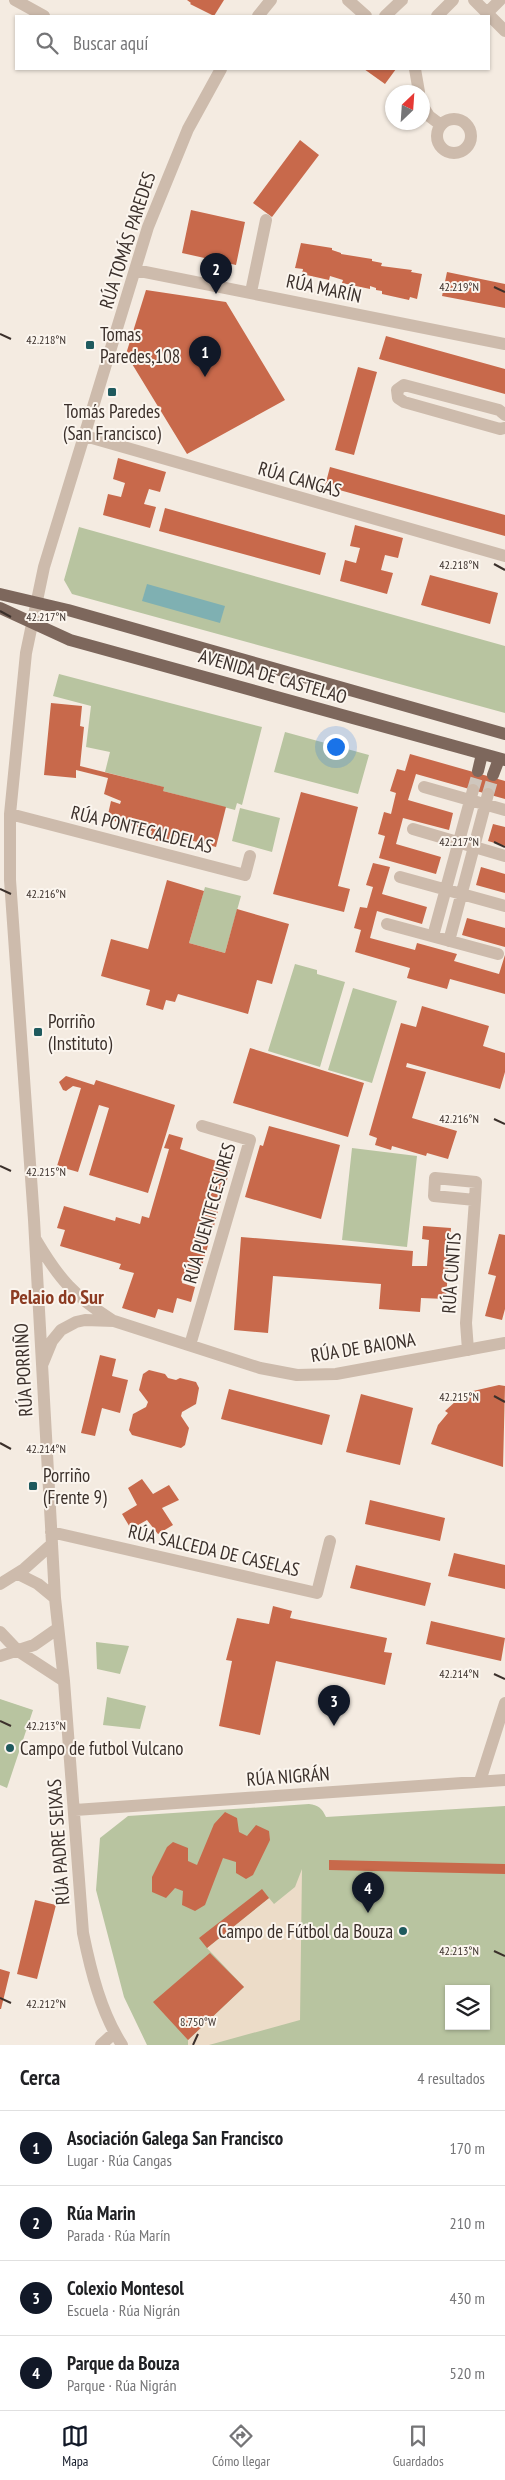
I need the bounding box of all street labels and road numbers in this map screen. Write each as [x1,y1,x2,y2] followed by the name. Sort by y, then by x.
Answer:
[94,169,160,311] street label: RÚA TOMÁS PAREDES
[284,268,364,308] street label: RÚA MARÍN
[256,456,344,502] street label: RÚA CANGAS
[196,643,350,709] street label: AVENIDA DE CASTELAO
[69,800,215,858] street label: RÚA PONTECALDELAS
[177,1140,241,1286] street label: RÚA PUENTECESURES
[436,1232,466,1314] street label: RÚA CUNTIS
[9,1323,37,1417] street label: RÚA PORRIÑO
[309,1327,417,1367] street label: RÚA DE BAIONA
[126,1519,302,1581] street label: RÚA SALCEDA DE CASELAS
[246,1761,330,1791] street label: RÚA NIGRÁN
[42,1778,74,1906] street label: RÚA PADRE SEIXAS

